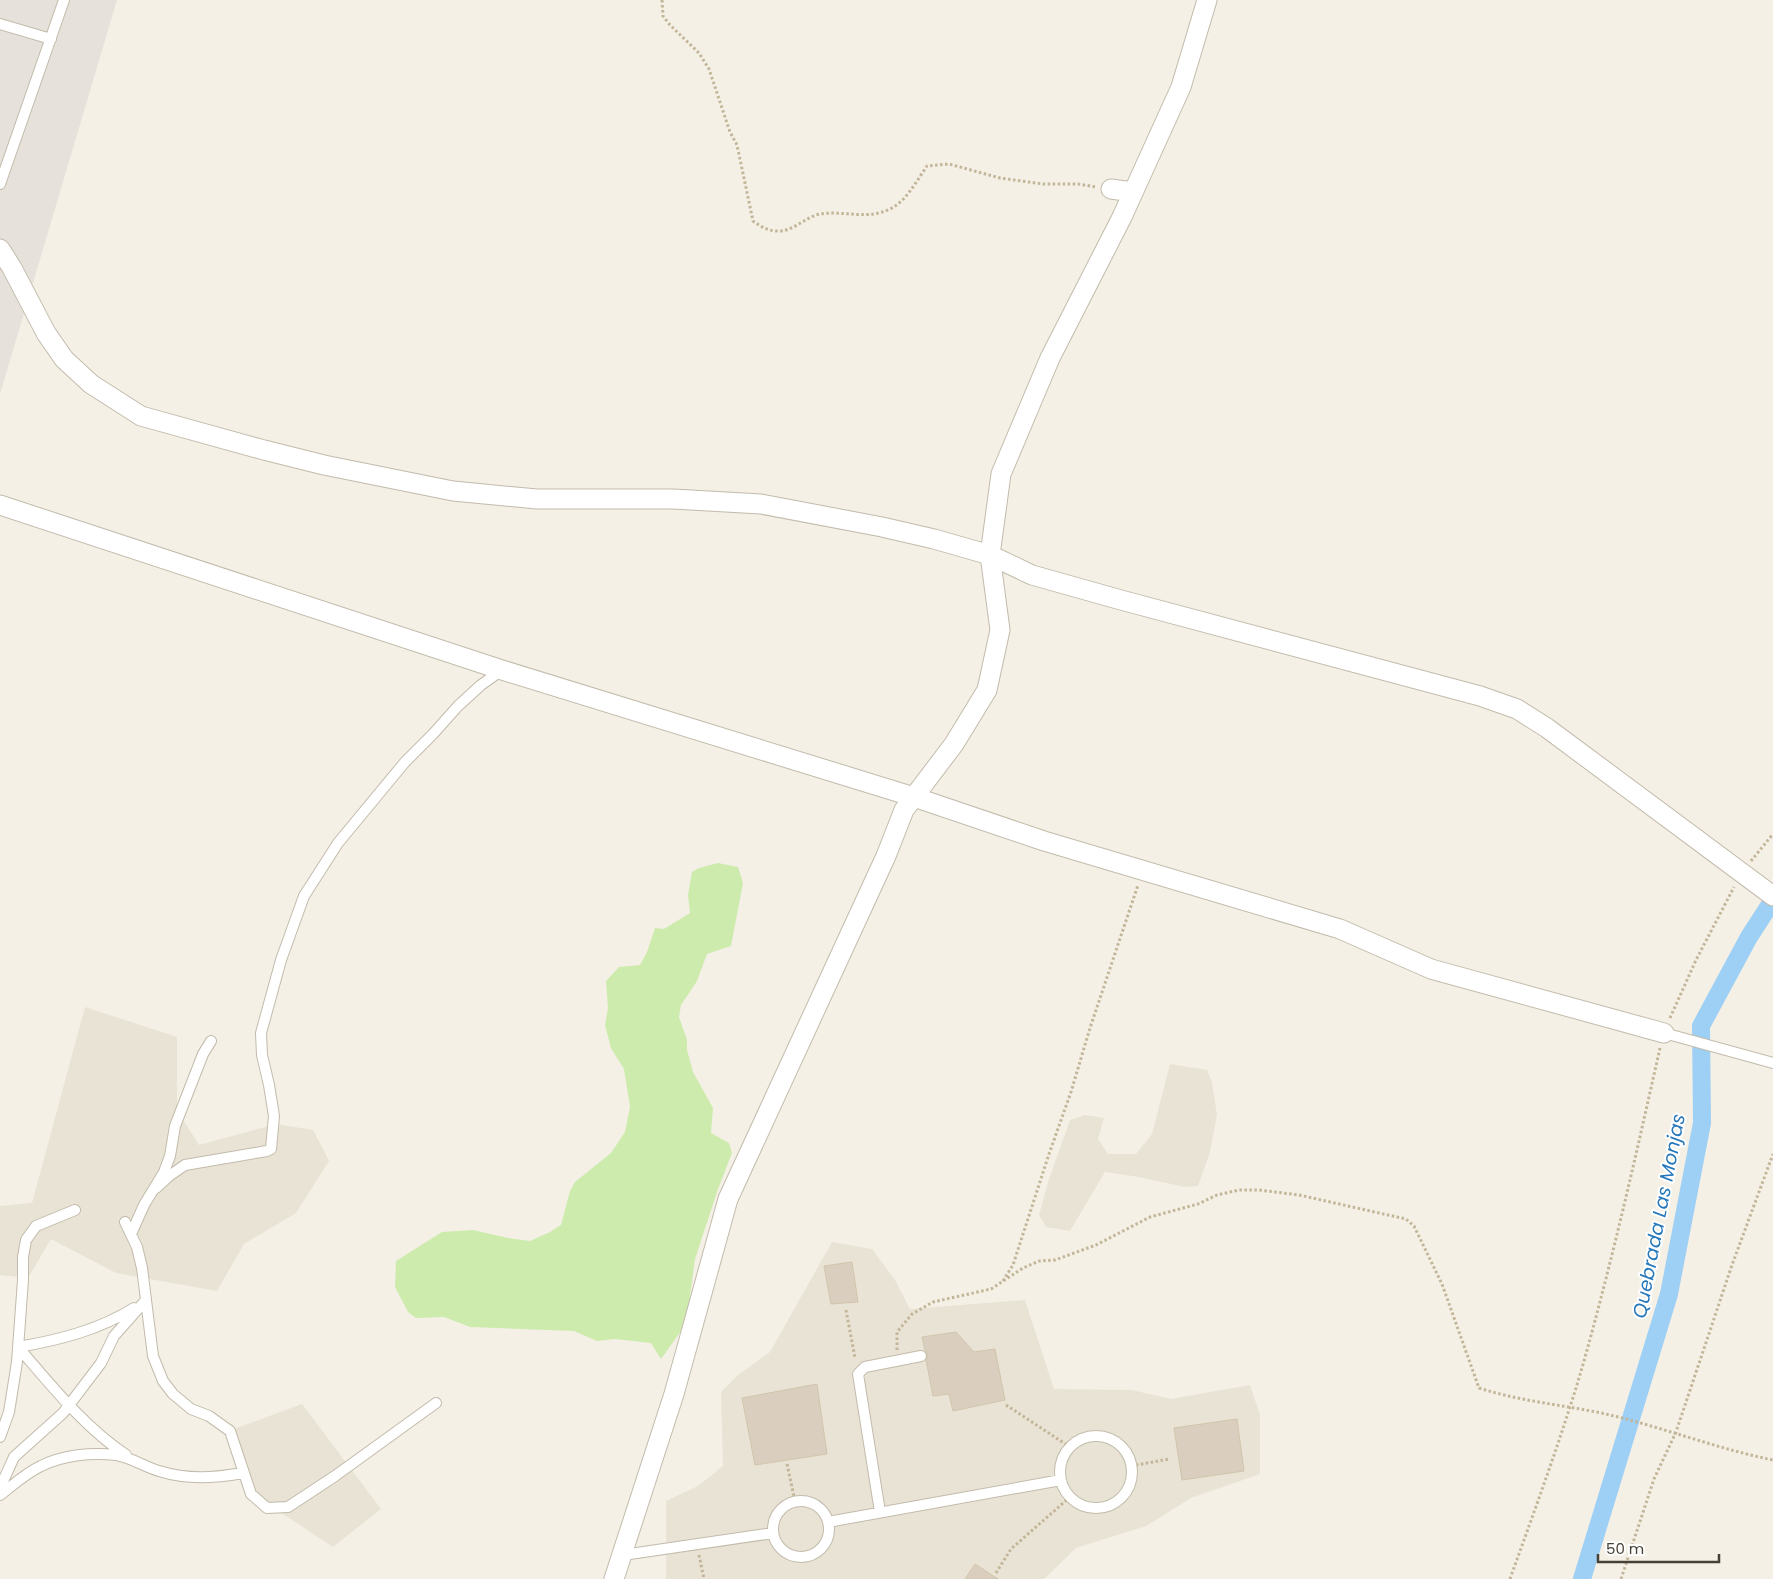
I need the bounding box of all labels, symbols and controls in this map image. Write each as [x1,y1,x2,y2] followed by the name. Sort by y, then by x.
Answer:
[1626,1111,1692,1321] water label: Quebrada Las Monjas
[1598,1532,1719,1564] scale bar
[1606,1538,1644,1559] text: 50 m

